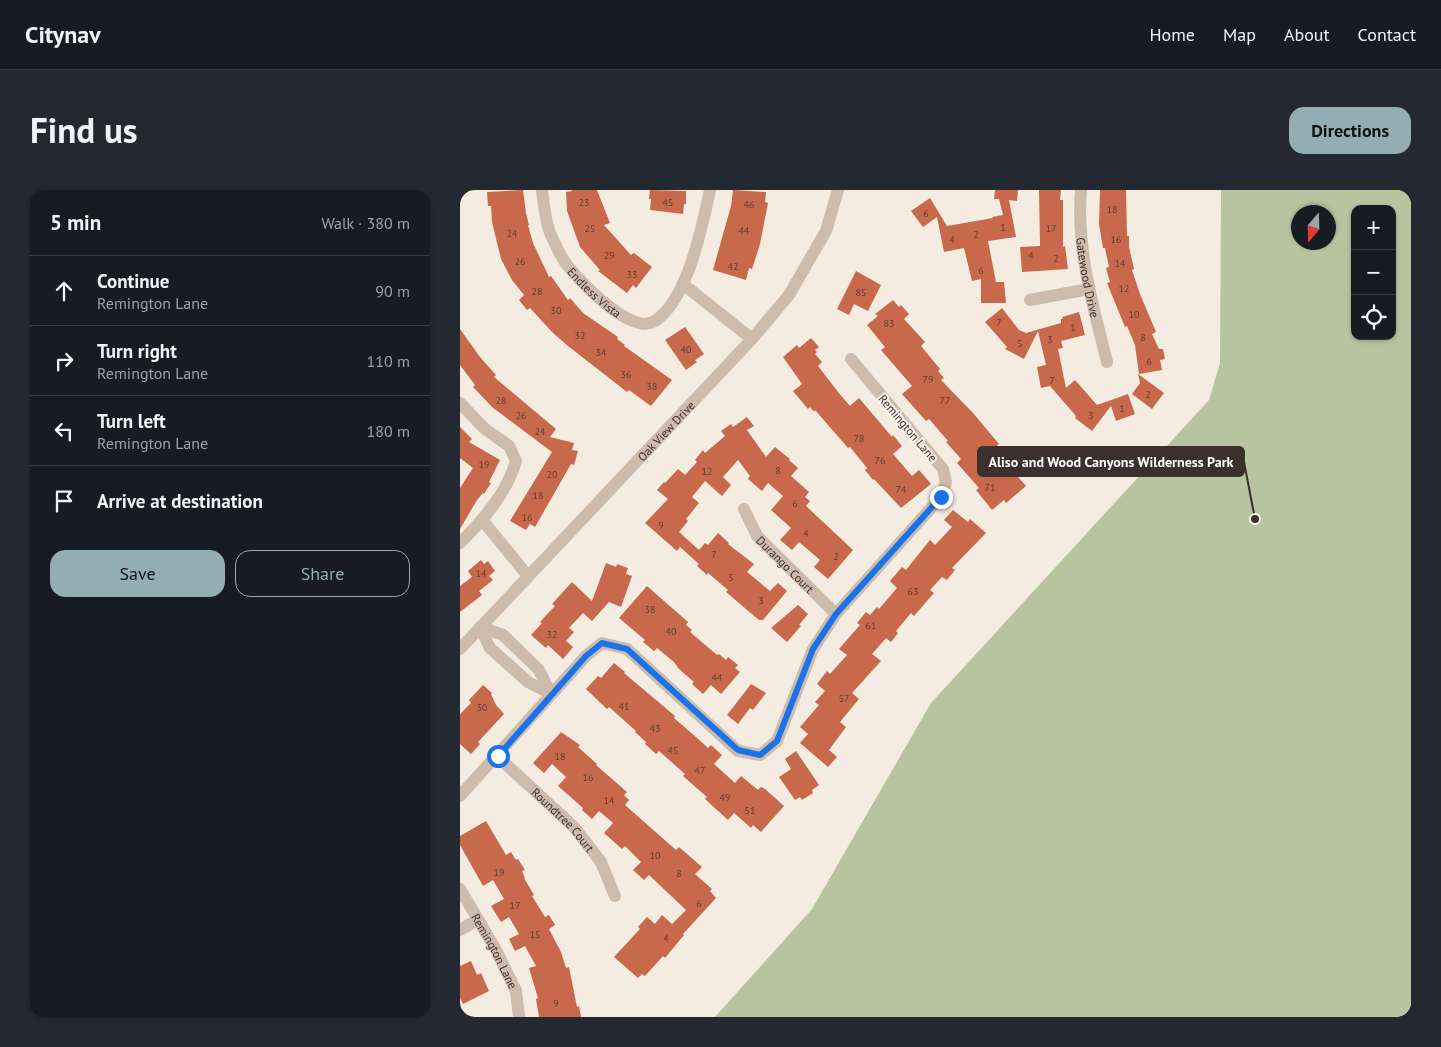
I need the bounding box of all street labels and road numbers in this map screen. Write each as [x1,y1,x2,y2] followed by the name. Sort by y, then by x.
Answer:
[1074,236,1103,319] street label: Gatewood Drive
[565,264,624,321] street label: Endless Vista
[875,391,941,465] street label: Remington Lane
[634,397,698,464] street label: Oak View Drive
[754,532,817,596] street label: Durango Court
[529,784,598,855] street label: Roundtree Court
[468,910,521,991] street label: Remington Lane

